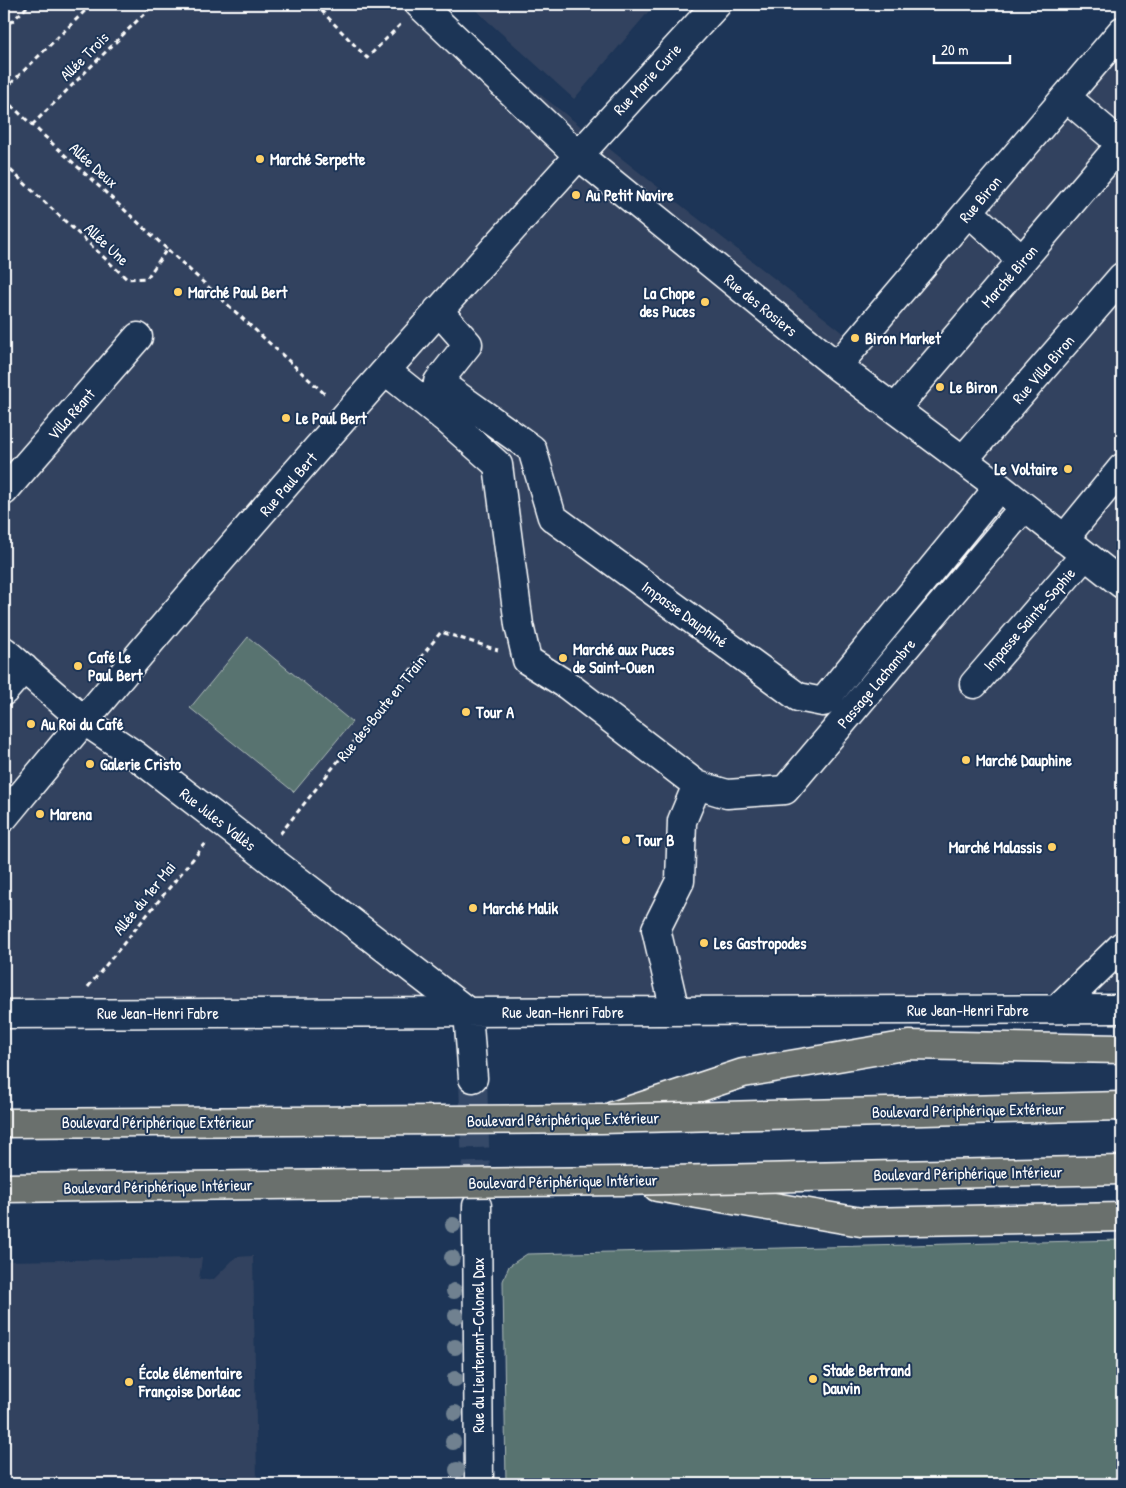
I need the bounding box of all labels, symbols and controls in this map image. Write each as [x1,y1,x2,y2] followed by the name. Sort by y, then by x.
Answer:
[55,27,113,85] street label: Allée Trois
[934,32,1010,64] scale bar
[608,38,686,120] street label: Rue Marie Curie
[941,39,968,60] text: 20 m
[65,137,123,193] street label: Allée Deux
[270,148,366,171] place label: Marché Serpette
[254,153,266,165] marker: Marché Serpette
[954,171,1006,227] street label: Rue Biron
[586,184,674,206] place label: Au Petit Navire
[570,189,582,201] marker: Au Petit Navire
[80,218,135,271] street label: Allée Une
[976,240,1042,312] street label: Marché Biron
[720,269,802,341] street label: Rue des Rosiers
[188,281,288,303] place label: Marché Paul Bert
[640,282,696,322] place label: La Chope des Puces
[172,286,184,298] marker: Marché Paul Bert
[699,296,711,308] marker: La Chope des Puces
[865,327,941,349] place label: Biron Market
[1007,330,1079,408] street label: Rue Villa Biron
[849,332,861,344] marker: Biron Market
[950,376,998,398] place label: Le Biron
[934,381,946,393] marker: Le Biron
[42,383,100,445] street label: Villa Réant
[296,407,367,429] place label: Le Paul Bert
[280,412,292,424] marker: Le Paul Bert
[254,447,322,521] street label: Rue Paul Bert
[994,458,1059,480] place label: Le Voltaire
[1062,463,1074,475] marker: Le Voltaire
[978,562,1080,675] street label: Impasse Sainte-Sophie
[638,575,733,653] street label: Impasse Dauphiné
[832,633,921,733] street label: Passage Lachambre
[573,638,675,678] place label: Marché aux Puces de Saint-Ouen
[88,646,143,686] place label: Café Le Paul Bert
[331,650,431,766] street label: Rue des Boute en Train
[557,652,569,664] marker: Marché aux Puces de Saint-Ouen
[72,660,84,672] marker: Café Le Paul Bert
[475,701,514,723] place label: Tour A
[460,706,472,718] marker: Tour A
[41,713,124,735] place label: Au Roi du Café
[25,718,37,730] marker: Au Roi du Café
[976,749,1073,772] place label: Marché Dauphine
[100,753,182,775] place label: Galerie Cristo
[960,754,972,766] marker: Marché Dauphine
[84,758,96,770] marker: Galerie Cristo
[175,782,261,856] street label: Rue Jules Vallès
[50,803,93,825] place label: Marena
[34,808,46,820] marker: Marena
[635,829,674,851] place label: Tour B
[620,834,632,846] marker: Tour B
[949,836,1043,858] place label: Marché Malassis
[1046,841,1058,853] marker: Marché Malassis
[107,857,181,939] street label: Allée du 1er Mai
[483,897,559,919] place label: Marché Malik
[467,902,479,914] marker: Marché Malik
[714,932,807,955] place label: Les Gastropodes
[698,937,710,949] marker: Les Gastropodes
[907,999,1030,1021] street label: Rue Jean-Henri Fabre
[502,1001,625,1023] street label: Rue Jean-Henri Fabre
[97,1002,220,1024] street label: Rue Jean-Henri Fabre
[872,1097,1064,1123] street label: Boulevard Périphérique Extérieur
[467,1106,659,1132] street label: Boulevard Périphérique Extérieur
[62,1111,254,1133] street label: Boulevard Périphérique Extérieur
[873,1160,1063,1186] street label: Boulevard Périphérique Intérieur
[468,1168,658,1194] street label: Boulevard Périphérique Intérieur
[63,1173,253,1199] street label: Boulevard Périphérique Intérieur
[467,1257,489,1433] street label: Rue du Lieutenant-Colonel Dax
[823,1359,911,1399] place label: Stade Bertrand Dauvin
[138,1362,243,1402] place label: École élémentaire Françoise Dorléac
[807,1373,819,1385] marker: Stade Bertrand Dauvin
[123,1376,135,1388] marker: École élémentaire Françoise Dorléac

